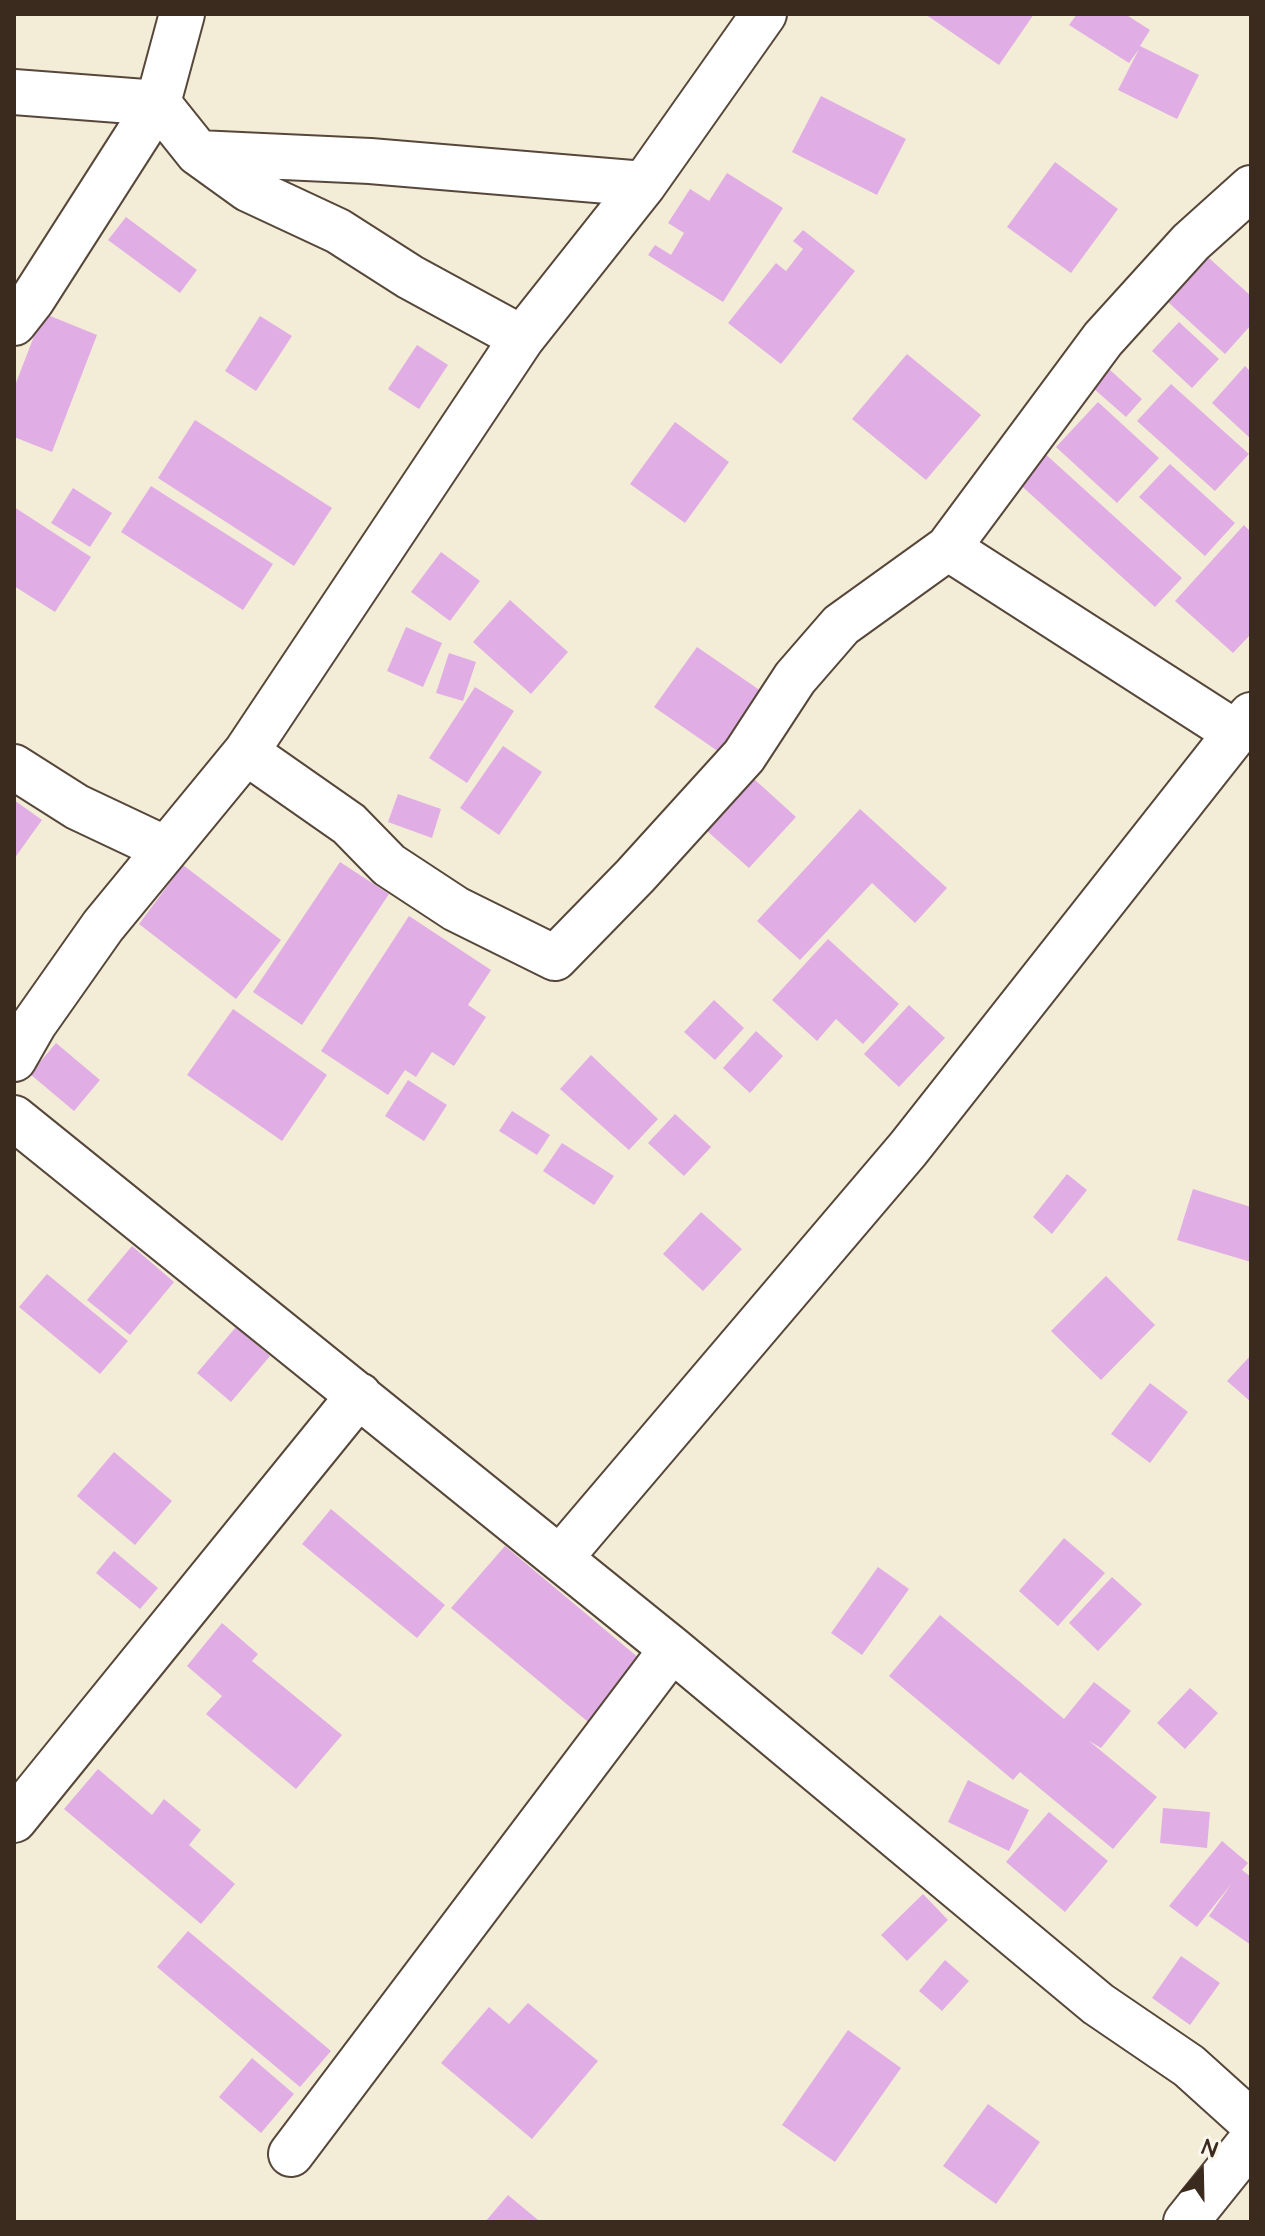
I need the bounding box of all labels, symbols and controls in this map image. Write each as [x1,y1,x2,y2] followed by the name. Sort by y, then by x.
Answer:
[1161,2132,1241,2212] north arrow
[1198,2132,1221,2166] text: N

